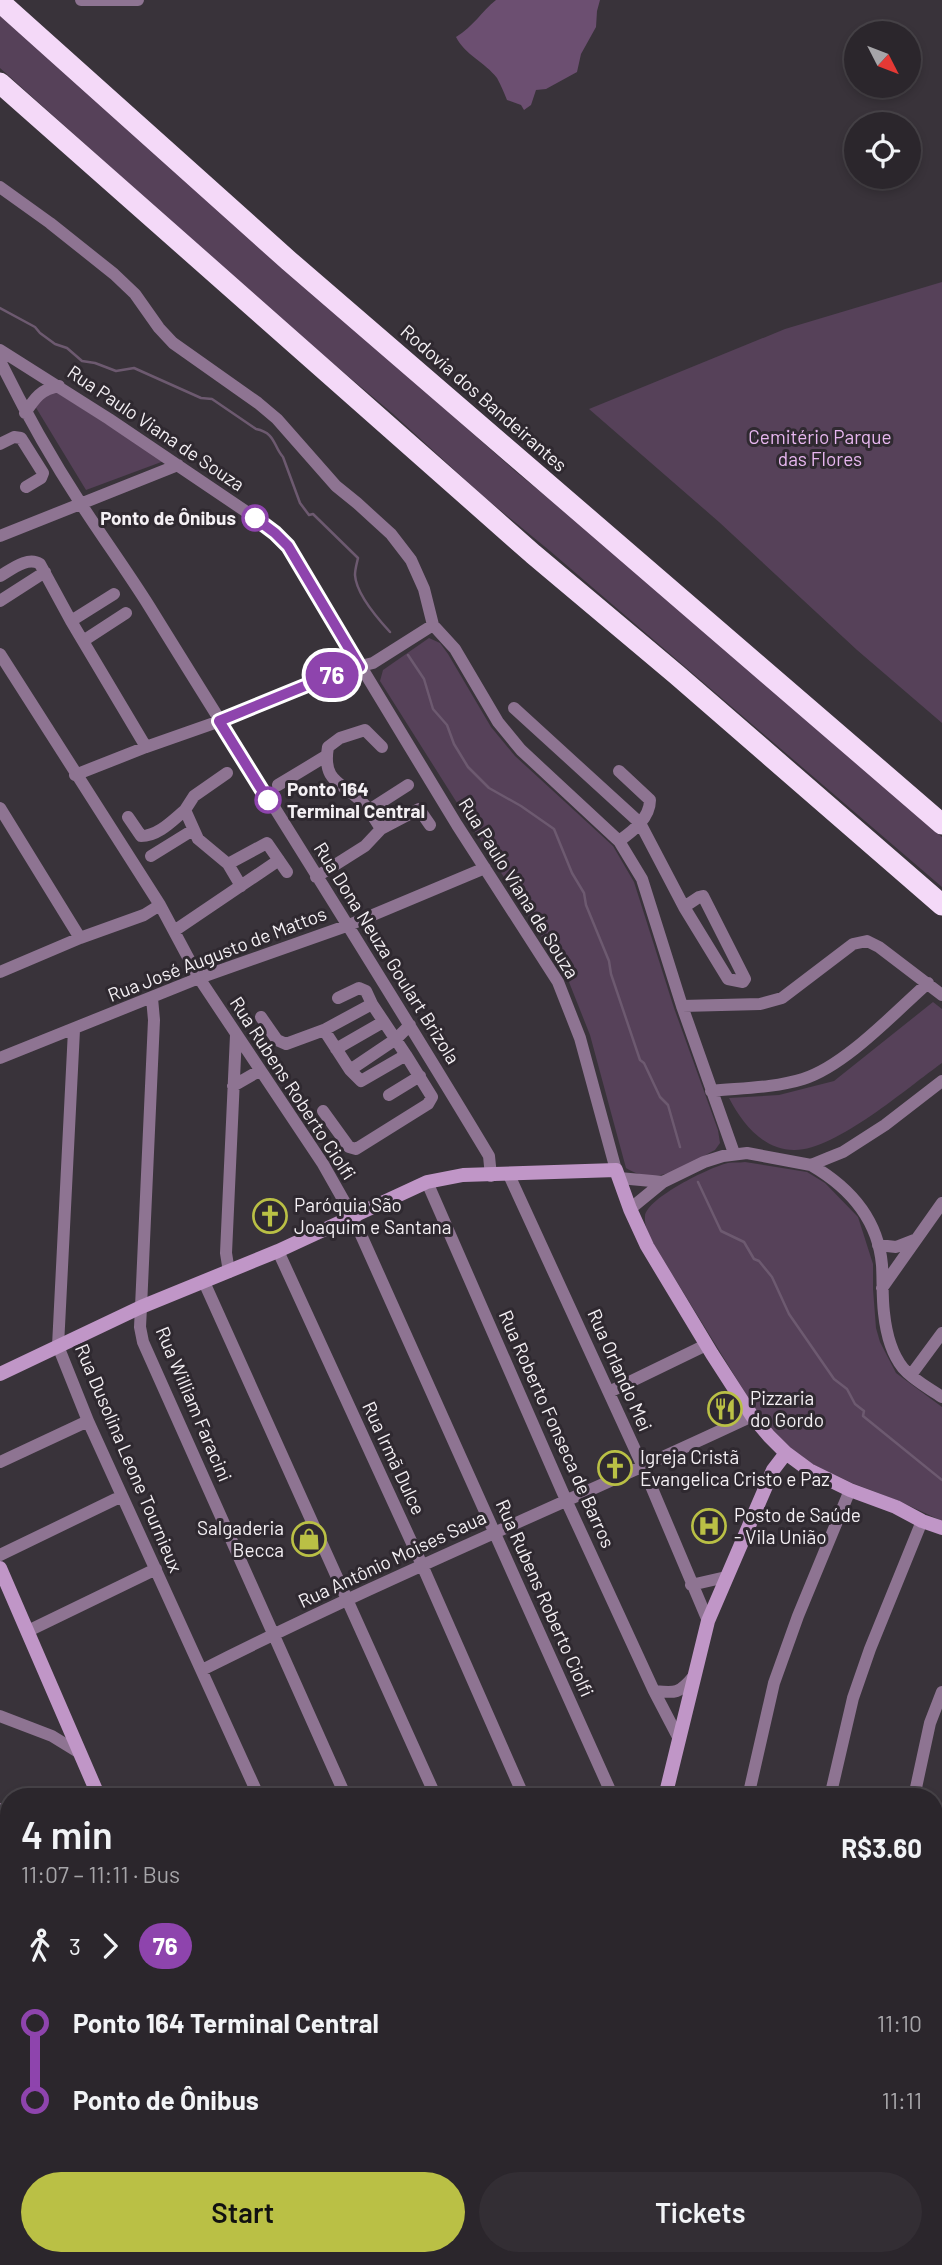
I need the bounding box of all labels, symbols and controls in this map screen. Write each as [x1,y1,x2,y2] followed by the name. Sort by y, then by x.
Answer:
[844,21,920,98] north arrow
[844,21,921,189] map controls
[844,112,921,189] button: locate
[396,319,572,476] street label: Rodovia dos Bandeirantes
[63,360,249,495] street label: Rua Paulo Viana de Souza
[748,425,892,470] park label: Cemitério Parque das Flores
[242,505,268,531] marker: Ponto de Ônibus
[100,506,236,529] place label: Ponto de Ônibus
[300,652,364,698] line badge: 76
[320,660,344,689] text: 76
[287,777,425,822] place label: Ponto 164 Terminal Central
[255,787,281,813] marker: Ponto 164 Terminal Central
[454,793,584,982] street label: Rua Paulo Viana de Souza
[310,838,465,1068] street label: Rua Dona Neuza Goulart Brizola
[104,901,329,1006] street label: Rua José Augusto de Mattos
[226,992,361,1184] street label: Rua Rubens Roberto Ciolfi
[294,1193,452,1238] place label: Paróquia São Joaquim e Santana
[251,1197,289,1235] church icon: Paróquia São Joaquim e Santana
[583,1305,658,1434] street label: Rua Orlando Mei
[494,1306,620,1551] street label: Rua Roberto Fonseca de Barros
[151,1323,237,1485] street label: Rua William Faracini
[71,1340,188,1576] street label: Rua Dusolina Leone Tournieux
[750,1386,824,1431] place label: Pizzaria do Gordo
[706,1390,744,1428] restaurant icon: Pizzaria do Gordo
[358,1397,431,1518] street label: Rua Irmã Dulce
[640,1445,830,1490] place label: Igreja Cristã Evangelica Cristo e Paz
[596,1449,634,1487] church icon: Igreja Cristã Evangelica Cristo e Paz
[491,1496,599,1700] street label: Rua Rubens Roberto Ciolfi
[734,1503,861,1548] place label: Posto de Saúde - Vila União
[294,1505,489,1612] street label: Rua Antônio Moises Saua
[690,1507,728,1545] hospital icon: Posto de Saúde - Vila União
[197,1516,284,1561] place label: Salgaderia Becca
[290,1520,328,1558] shop icon: Salgaderia Becca
[21,1811,113,1857] text: 4 min
[841,1832,922,1863] text: R$3.60
[21,1860,180,1888] text: 11:07 – 11:11 · Bus
[21,1927,59,1965] icon: walk
[91,1927,129,1965] icon: forward
[153,1931,178,1960] text: 76
[69,1932,81,1960] text: 3
[73,2007,379,2038] text: Ponto 164 Terminal Central
[877,2009,922,2037] text: 11:10
[73,2084,259,2115] text: Ponto de Ônibus
[882,2086,922,2114] text: 11:11
[21,2172,465,2252] button: Start
[479,2172,922,2252] button: Tickets

